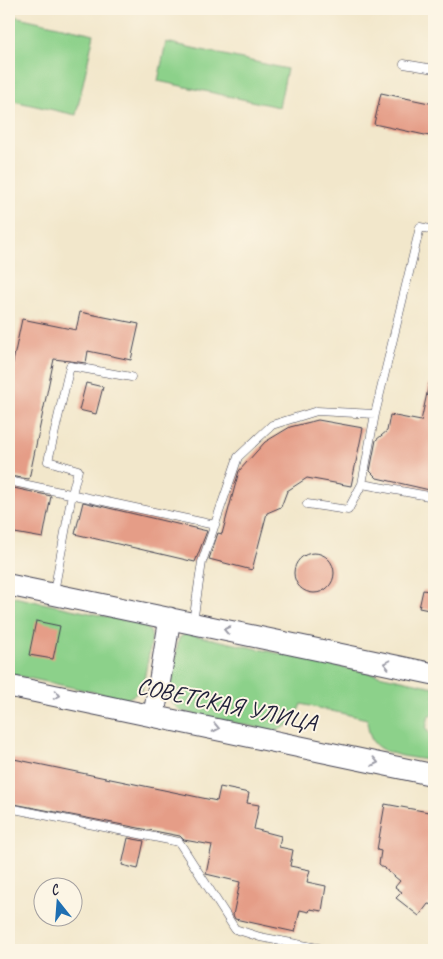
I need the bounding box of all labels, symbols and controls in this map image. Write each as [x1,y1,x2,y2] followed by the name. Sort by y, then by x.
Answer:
[223,626,232,636] one-way arrow
[382,659,391,669] one-way arrow
[134,670,321,738] street label: СОВЕТСКАЯ УЛИЦА
[52,690,61,700] one-way arrow
[211,722,220,733] one-way arrow
[370,756,379,767] one-way arrow
[32,876,82,926] north arrow
[49,880,62,899] text: С

